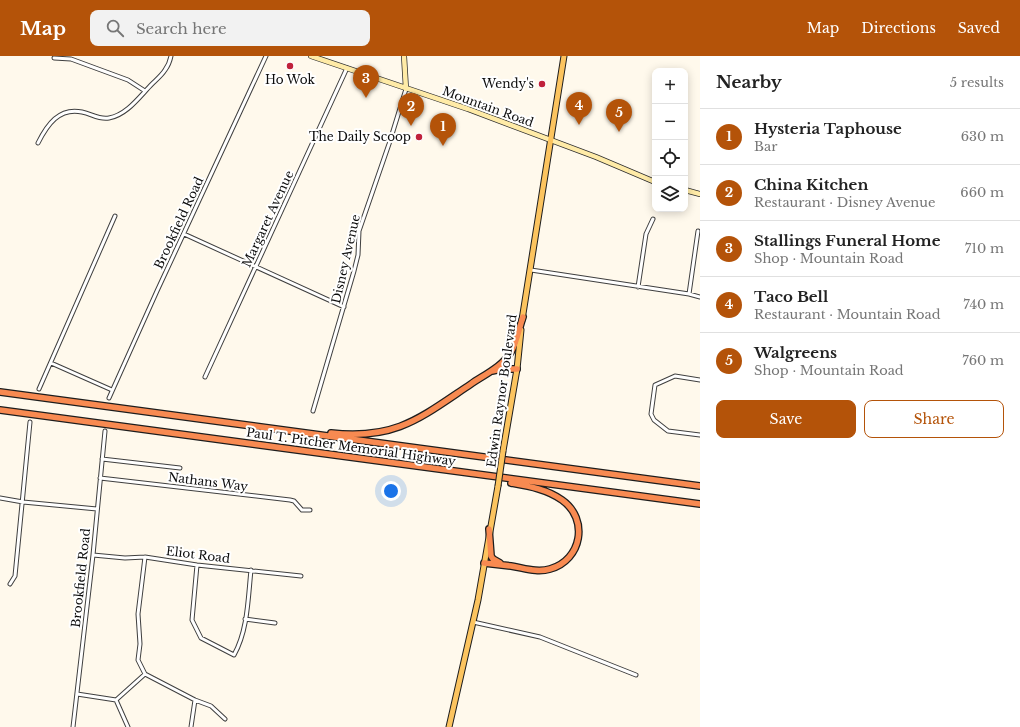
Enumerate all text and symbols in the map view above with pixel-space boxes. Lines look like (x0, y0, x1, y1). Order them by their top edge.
search box (90, 10, 370, 46)
text: Map (20, 17, 66, 40)
icon: search (104, 17, 126, 39)
text: Search here (136, 19, 227, 38)
text: Map (807, 19, 839, 37)
text: Directions (861, 19, 936, 37)
text: Saved (958, 19, 1000, 37)
marker: Ho Wok (285, 61, 295, 71)
pin: 3 (353, 65, 379, 98)
map controls (652, 68, 688, 212)
button: + (652, 68, 688, 104)
place label: Ho Wok (265, 72, 316, 87)
text: Nearby (716, 72, 782, 93)
text: 5 results (950, 74, 1004, 91)
place label: Wendy's (481, 76, 534, 91)
marker: Wendy's (537, 79, 547, 89)
street label: Mountain Road (441, 83, 536, 130)
pin: 4 (566, 92, 592, 125)
pin: 2 (398, 93, 424, 126)
pin: 5 (606, 99, 632, 132)
button: − (652, 104, 688, 140)
pin: 1 (430, 113, 456, 146)
text: Hysteria Taphouse (754, 119, 902, 138)
text: 1 (726, 128, 732, 145)
text: 630 m (961, 128, 1004, 145)
place label: The Daily Scoop (309, 129, 411, 144)
marker: The Daily Scoop (414, 132, 424, 142)
text: Bar (754, 138, 777, 155)
button: locate (652, 140, 688, 176)
street label: Margaret Avenue (239, 168, 297, 270)
street label: Brookfield Road (151, 174, 206, 271)
text: China Kitchen (754, 175, 868, 194)
button: layers (652, 176, 688, 212)
text: 2 (725, 184, 733, 201)
text: 660 m (960, 184, 1004, 201)
text: Restaurant · Disney Avenue (754, 194, 935, 211)
street label: Disney Avenue (328, 213, 363, 305)
text: Stallings Funeral Home (754, 231, 940, 250)
text: 3 (725, 240, 733, 257)
text: 710 m (965, 240, 1004, 257)
text: Shop · Mountain Road (754, 250, 904, 267)
text: Taco Bell (754, 287, 828, 306)
text: 4 (725, 296, 733, 313)
text: 740 m (963, 296, 1004, 313)
text: Restaurant · Mountain Road (754, 306, 941, 323)
street label: Edwin Raynor Boulevard (483, 313, 520, 468)
text: Walgreens (754, 343, 837, 362)
text: 5 (725, 352, 733, 369)
text: 760 m (962, 352, 1004, 369)
text: Shop · Mountain Road (754, 362, 904, 379)
button: Save (716, 400, 856, 438)
button: Share (864, 400, 1004, 438)
street label: Paul T. Pitcher Memorial Highway (245, 424, 457, 469)
street label: Nathans Way (167, 469, 249, 494)
your location (381, 481, 401, 501)
street label: Brookfield Road (68, 527, 93, 628)
street label: Eliot Road (165, 543, 231, 566)

